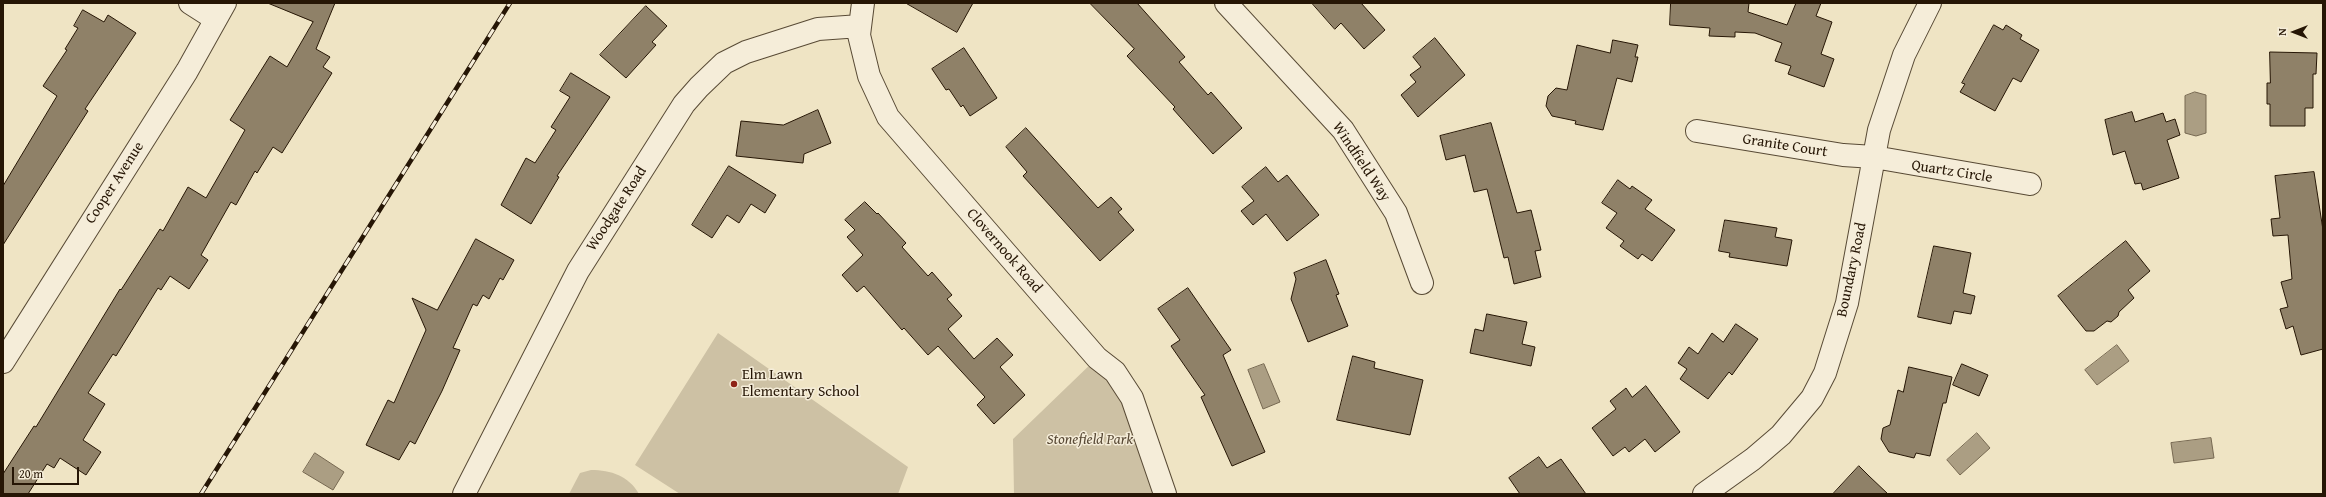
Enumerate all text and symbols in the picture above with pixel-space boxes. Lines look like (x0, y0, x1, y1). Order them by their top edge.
north arrow (2274, 12, 2314, 52)
text: N (2274, 28, 2290, 36)
street label: Windfield Way (1328, 119, 1394, 205)
street label: Granite Court (1741, 130, 1829, 162)
street label: Cooper Avenue (82, 139, 148, 227)
street label: Quartz Circle (1910, 157, 1994, 187)
street label: Woodgate Road (583, 163, 651, 255)
street label: Clovernook Road (962, 205, 1046, 297)
street label: Boundary Road (1833, 221, 1871, 319)
place label: Elm Lawn Elementary School (742, 366, 860, 401)
marker: Elm Lawn Elementary School (729, 379, 739, 389)
park label: Stonefield Park (1047, 431, 1133, 449)
scale bar (14, 459, 81, 485)
text: 20 m (19, 465, 43, 482)

